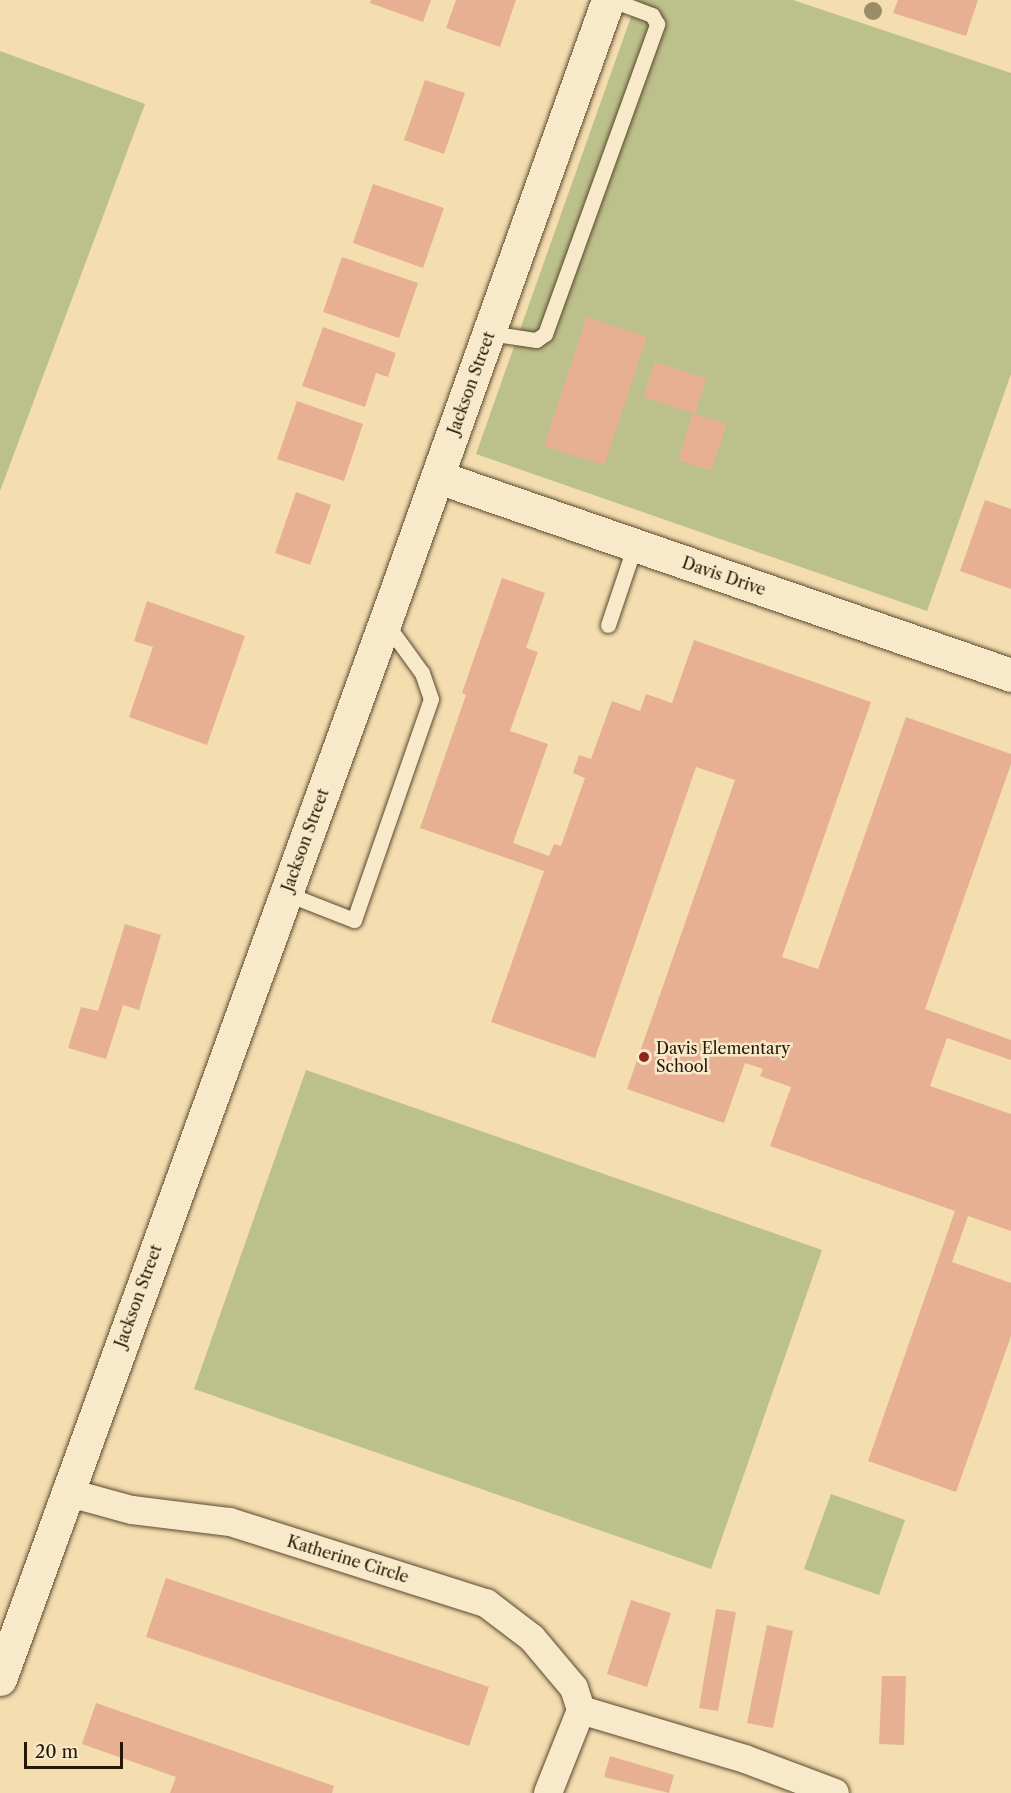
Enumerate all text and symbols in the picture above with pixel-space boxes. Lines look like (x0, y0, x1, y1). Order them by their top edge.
street label: Jackson Street (444, 329, 498, 437)
street label: Davis Drive (680, 553, 768, 599)
street label: Jackson Street (278, 786, 332, 894)
place label: Davis Elementary School (656, 1038, 790, 1076)
marker: Davis Elementary School (637, 1050, 651, 1064)
street label: Jackson Street (111, 1242, 165, 1350)
street label: Katherine Circle (285, 1531, 411, 1587)
scale bar (27, 1730, 126, 1768)
text: 20 m (35, 1741, 78, 1763)

